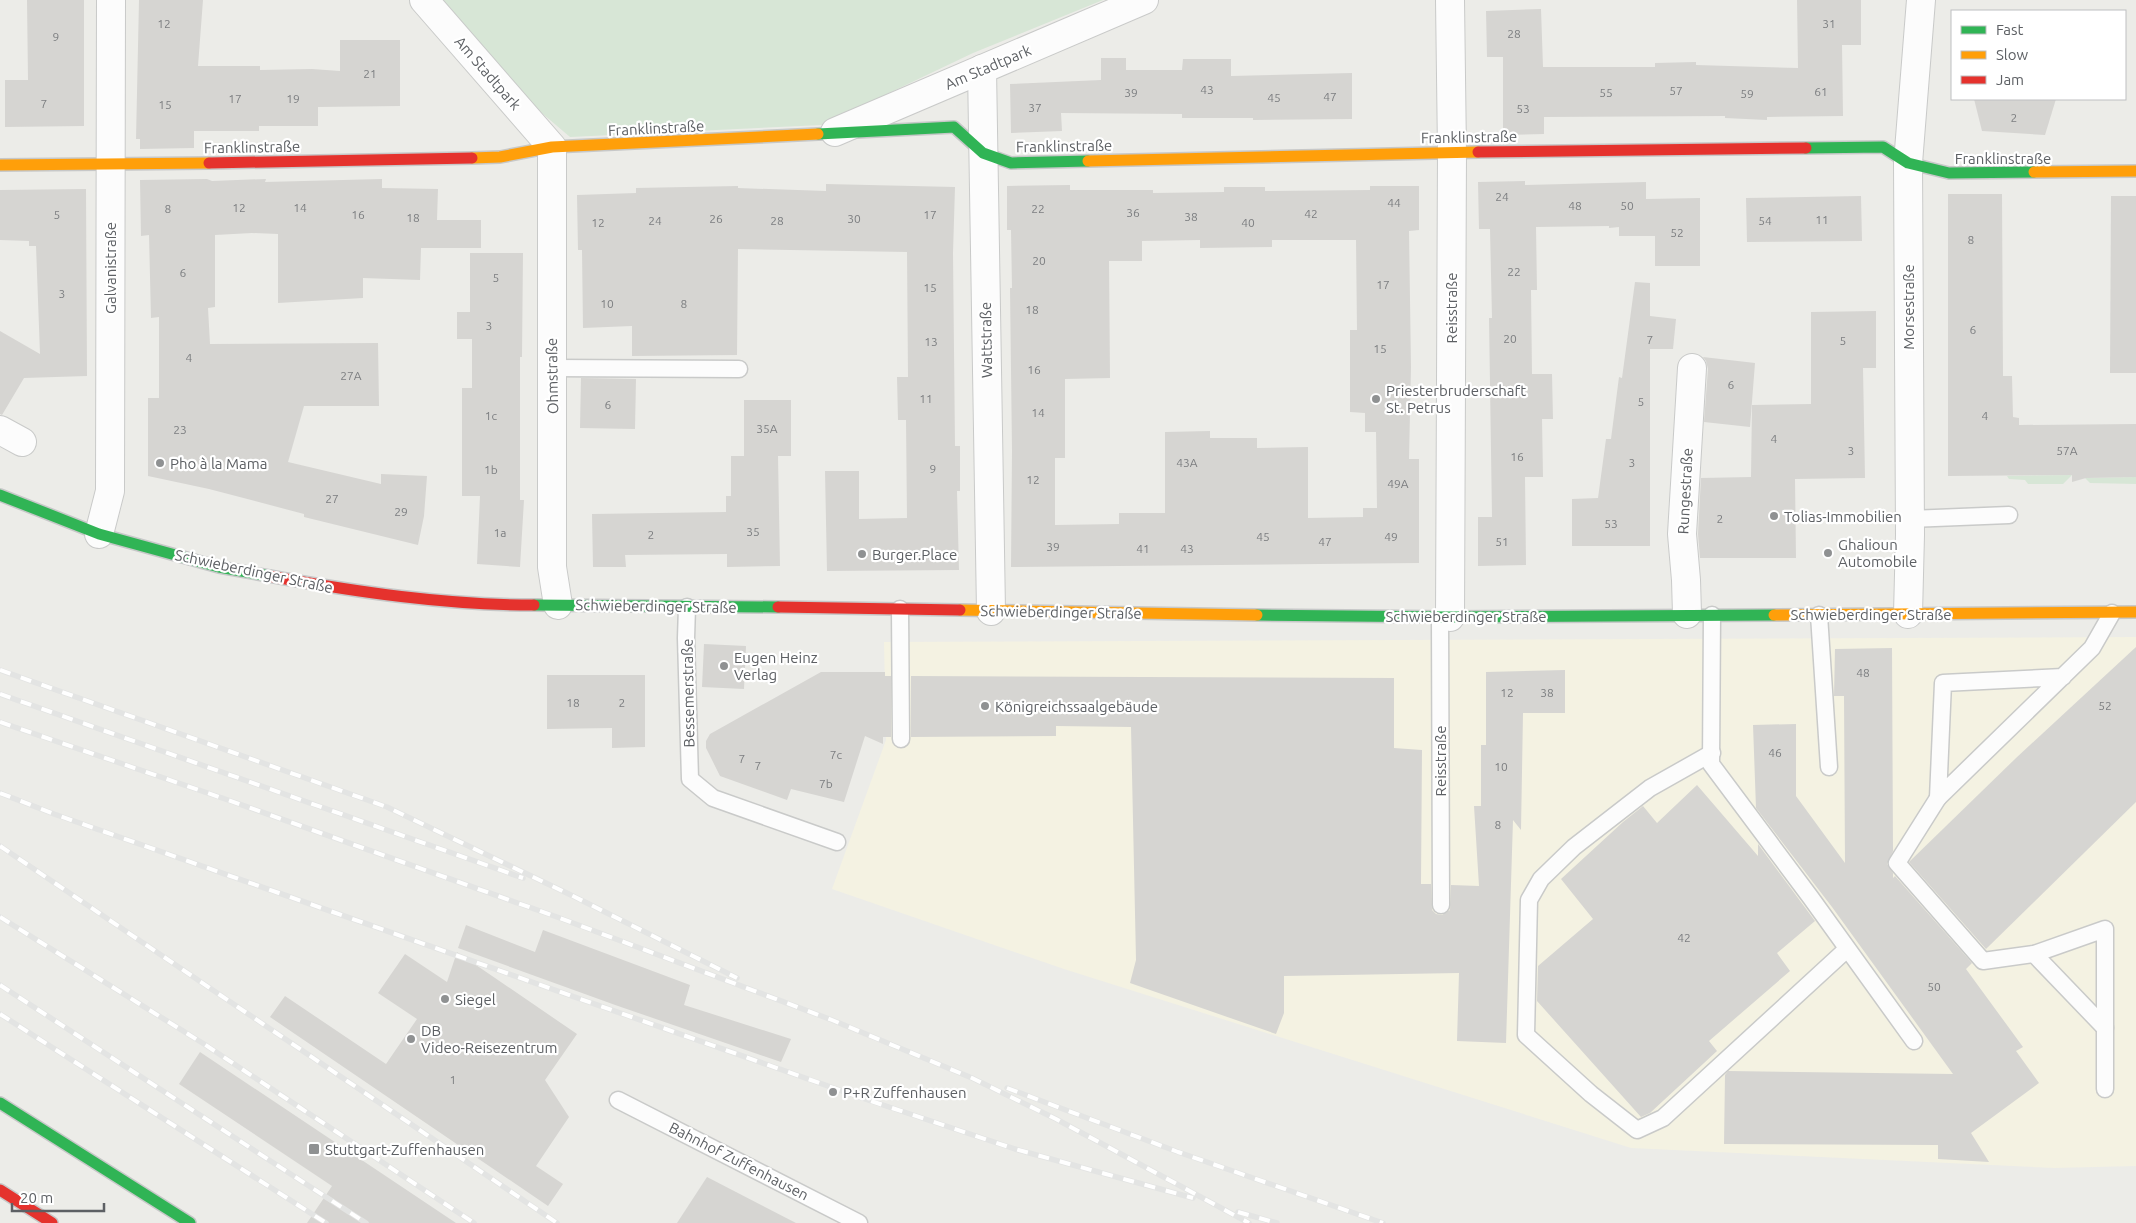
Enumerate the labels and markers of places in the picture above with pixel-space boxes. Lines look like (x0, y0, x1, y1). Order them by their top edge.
place label: Priesterbruderschaft St. Petrus (1386, 382, 1526, 416)
marker: Priesterbruderschaft St. Petrus (1370, 393, 1382, 405)
place label: Pho à la Mama (170, 455, 267, 472)
marker: Pho à la Mama (154, 457, 166, 469)
place label: Tolias-Immobilien (1784, 508, 1902, 525)
marker: Tolias-Immobilien (1768, 510, 1780, 522)
place label: Ghalioun Automobile (1838, 536, 1917, 570)
place label: Burger.Place (872, 546, 957, 563)
marker: Ghalioun Automobile (1822, 547, 1834, 559)
marker: Burger.Place (856, 548, 868, 560)
place label: Eugen Heinz Verlag (734, 649, 818, 683)
marker: Eugen Heinz Verlag (718, 660, 730, 672)
place label: Königreichssaalgebäude (995, 698, 1158, 715)
marker: Königreichssaalgebäude (979, 700, 991, 712)
place label: Siegel (455, 991, 496, 1008)
marker: Siegel (439, 993, 451, 1005)
place label: DB Video-Reisezentrum (421, 1022, 558, 1056)
marker: DB Video-Reisezentrum (405, 1033, 417, 1045)
place label: P+R Zuffenhausen (843, 1084, 967, 1101)
marker: P+R Zuffenhausen (827, 1086, 839, 1098)
place label: Stuttgart-Zuffenhausen (325, 1141, 484, 1158)
marker: Stuttgart-Zuffenhausen (307, 1142, 321, 1156)

